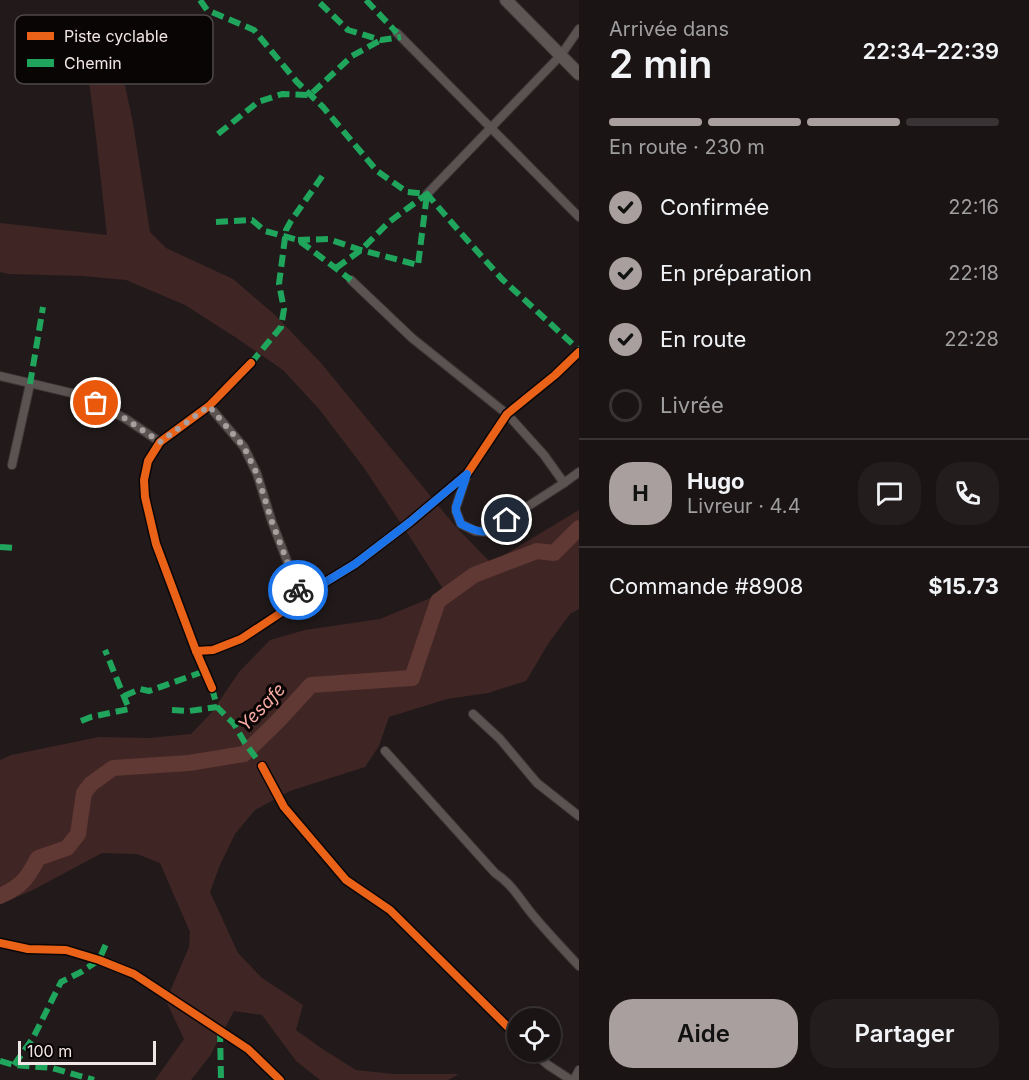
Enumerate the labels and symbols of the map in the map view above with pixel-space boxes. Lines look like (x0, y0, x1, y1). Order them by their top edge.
legend (15, 15, 213, 84)
text: Piste cyclable (64, 26, 168, 46)
text: Chemin (64, 53, 122, 73)
pin (70, 377, 121, 428)
pin (481, 494, 532, 545)
courier (268, 560, 328, 620)
water label: Yesafe (234, 678, 289, 735)
scale bar (18, 1038, 156, 1066)

